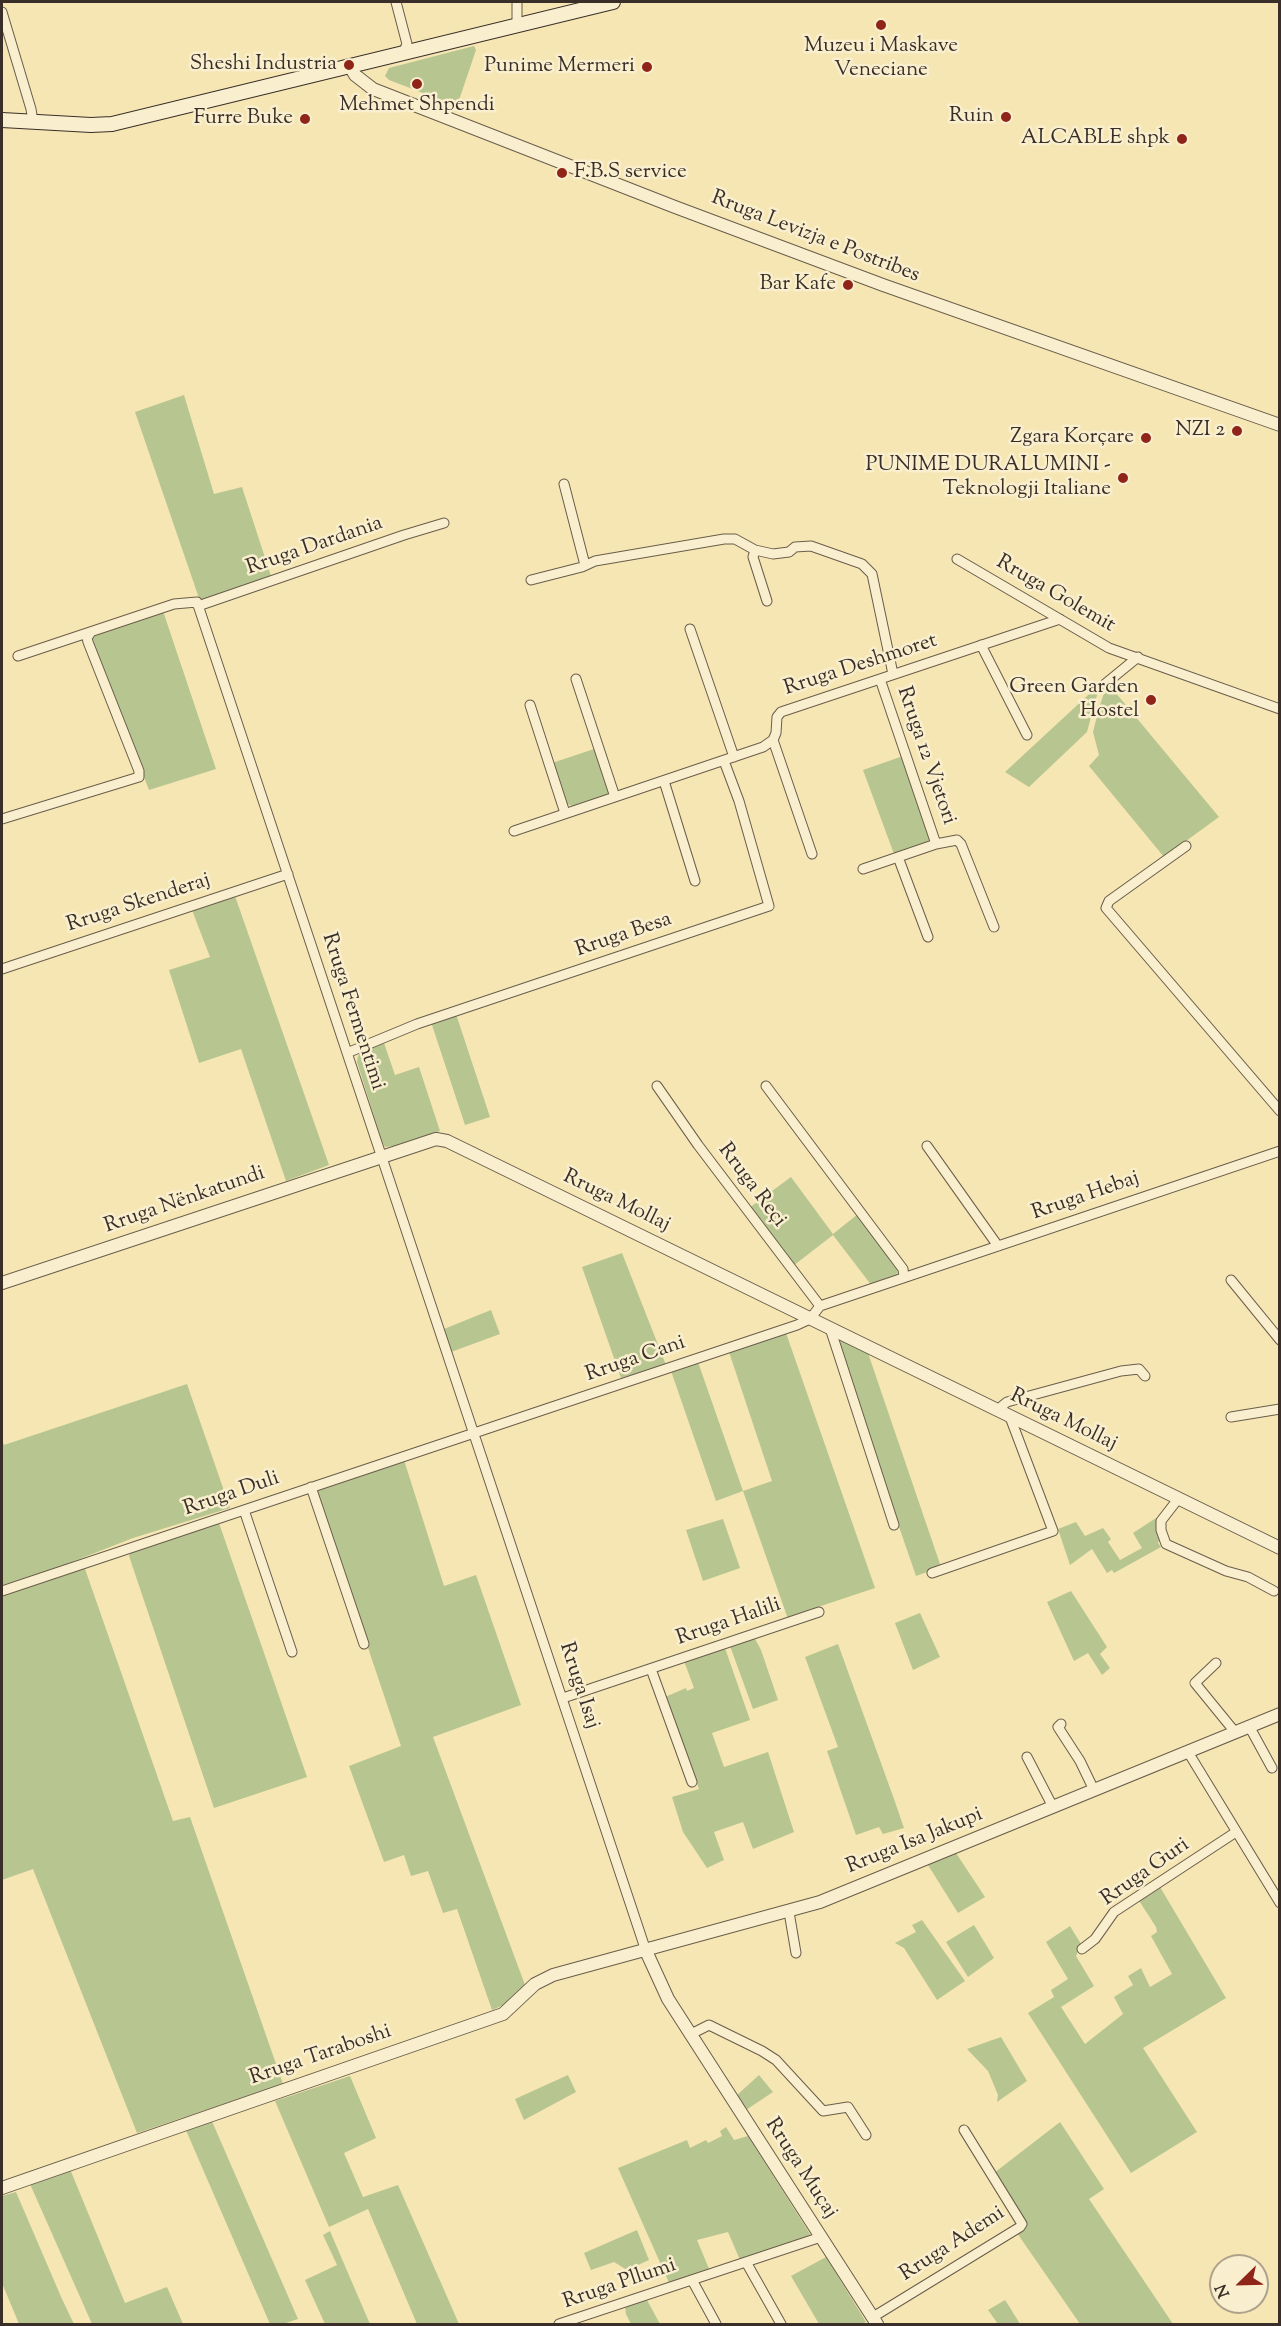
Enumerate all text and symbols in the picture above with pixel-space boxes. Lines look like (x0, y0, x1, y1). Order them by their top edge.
marker: Muzeu i Maskave Veneciane (874, 18, 888, 32)
place label: Muzeu i Maskave Veneciane (804, 34, 958, 84)
place label: Sheshi Industria (190, 52, 337, 78)
place label: Punime Mermeri (484, 54, 635, 80)
marker: Sheshi Industria (342, 58, 356, 72)
marker: Punime Mermeri (640, 60, 654, 74)
marker: Mehmet Shpendi (410, 77, 424, 91)
place label: Mehmet Shpendi (339, 93, 495, 119)
place label: Ruin (949, 104, 994, 130)
place label: Furre Buke (193, 106, 293, 132)
marker: Ruin (999, 110, 1013, 124)
marker: Furre Buke (298, 112, 312, 126)
place label: ALCABLE shpk (1021, 126, 1170, 152)
marker: ALCABLE shpk (1175, 132, 1189, 146)
place label: F.B.S service (574, 160, 687, 186)
marker: F.B.S service (555, 166, 569, 180)
street label: Rruga Levizja e Postribes (707, 187, 923, 289)
place label: Bar Kafe (760, 272, 836, 298)
marker: Bar Kafe (841, 278, 855, 292)
place label: NZI 2 (1175, 418, 1225, 444)
marker: NZI 2 (1230, 424, 1244, 438)
place label: Zgara Korçare (1010, 425, 1134, 451)
marker: Zgara Korçare (1139, 431, 1153, 445)
place label: PUNIME DURALUMINI - Teknologji Italiane (865, 453, 1111, 503)
marker: PUNIME DURALUMINI - Teknologji Italiane (1116, 471, 1130, 485)
street label: Rruga Dardania (244, 512, 386, 582)
street label: Rruga Golemit (991, 551, 1119, 639)
street label: Rruga Deshmoret (781, 629, 941, 703)
place label: Green Garden Hostel (1009, 675, 1139, 725)
street label: Rruga 12 Vjetori (890, 684, 960, 828)
marker: Green Garden Hostel (1144, 693, 1158, 707)
street label: Rruga Skenderaj (64, 869, 214, 939)
street label: Rruga Besa (573, 908, 675, 964)
street label: Rruga Fermentimi (315, 930, 389, 1094)
street label: Rruga Reçi (711, 1139, 791, 1233)
street label: Rruga Nënkatundi (102, 1162, 268, 1240)
street label: Rruga Mollaj (558, 1165, 674, 1239)
street label: Rruga Hebaj (1029, 1167, 1143, 1227)
street label: Rruga Cani (583, 1331, 689, 1389)
street label: Rruga Mollaj (1005, 1384, 1121, 1458)
street label: Rruga Duli (181, 1467, 283, 1523)
street label: Rruga Halili (673, 1593, 785, 1653)
street label: Rruga Isaj (552, 1640, 604, 1732)
street label: Rruga Isa Jakupi (843, 1803, 987, 1881)
street label: Rruga Guri (1097, 1833, 1195, 1913)
street label: Rruga Taraboshi (247, 2020, 395, 2092)
street label: Rruga Muçaj (758, 2114, 842, 2224)
street label: Rruga Ademi (896, 2202, 1010, 2288)
street label: Rruga Pllumi (560, 2254, 680, 2316)
north arrow (1209, 2254, 1269, 2314)
text: N (1211, 2280, 1237, 2301)

